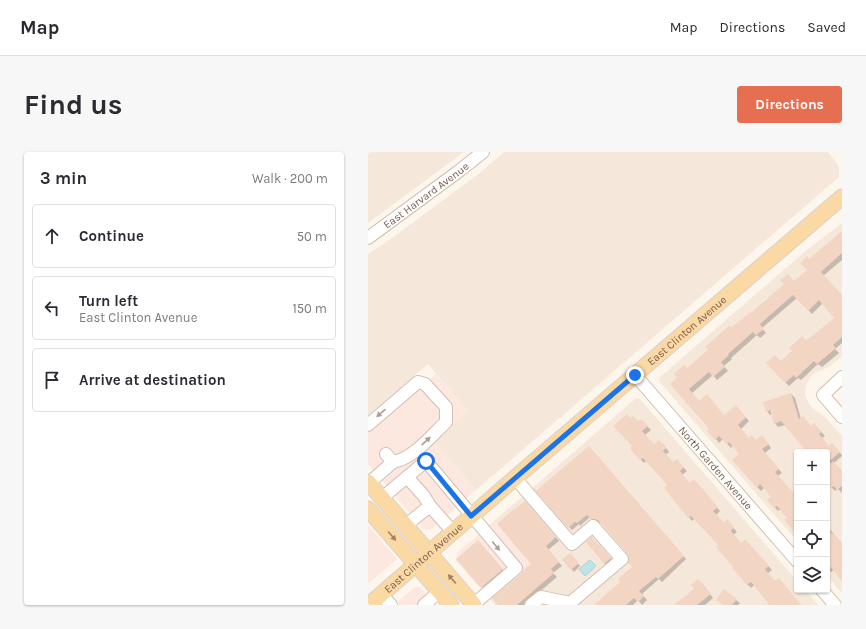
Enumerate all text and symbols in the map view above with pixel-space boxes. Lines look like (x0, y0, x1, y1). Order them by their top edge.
text: Map (20, 17, 59, 39)
text: Map (670, 19, 698, 36)
text: Directions (720, 19, 785, 36)
text: Saved (807, 19, 846, 36)
button: Directions (737, 86, 842, 123)
text: Find us (24, 88, 123, 121)
street label: East Harvard Avenue (381, 160, 472, 232)
text: 3 min (40, 168, 87, 188)
text: Walk · 200 m (252, 171, 328, 186)
icon: ahead (41, 225, 63, 247)
text: Continue (79, 227, 144, 245)
text: 50 m (297, 229, 327, 244)
text: Turn left (79, 292, 138, 310)
street label: East Clinton Avenue (645, 293, 730, 368)
icon: left (41, 297, 63, 319)
text: 150 m (292, 301, 327, 316)
text: East Clinton Avenue (79, 310, 197, 325)
route end (626, 366, 644, 384)
icon: arrive (41, 369, 63, 391)
text: Arrive at destination (79, 371, 226, 389)
one-way arrow (376, 409, 387, 418)
street label: North Garden Avenue (676, 424, 755, 512)
one-way arrow (421, 436, 431, 446)
map controls (794, 449, 830, 593)
button: + (794, 449, 830, 485)
route start (417, 452, 435, 470)
button: − (794, 485, 830, 521)
street label: East Clinton Avenue (382, 520, 466, 596)
button: locate (794, 521, 830, 557)
one-way arrow (387, 531, 396, 542)
one-way arrow (492, 540, 501, 551)
button: layers (794, 557, 830, 593)
one-way arrow (447, 573, 456, 584)

